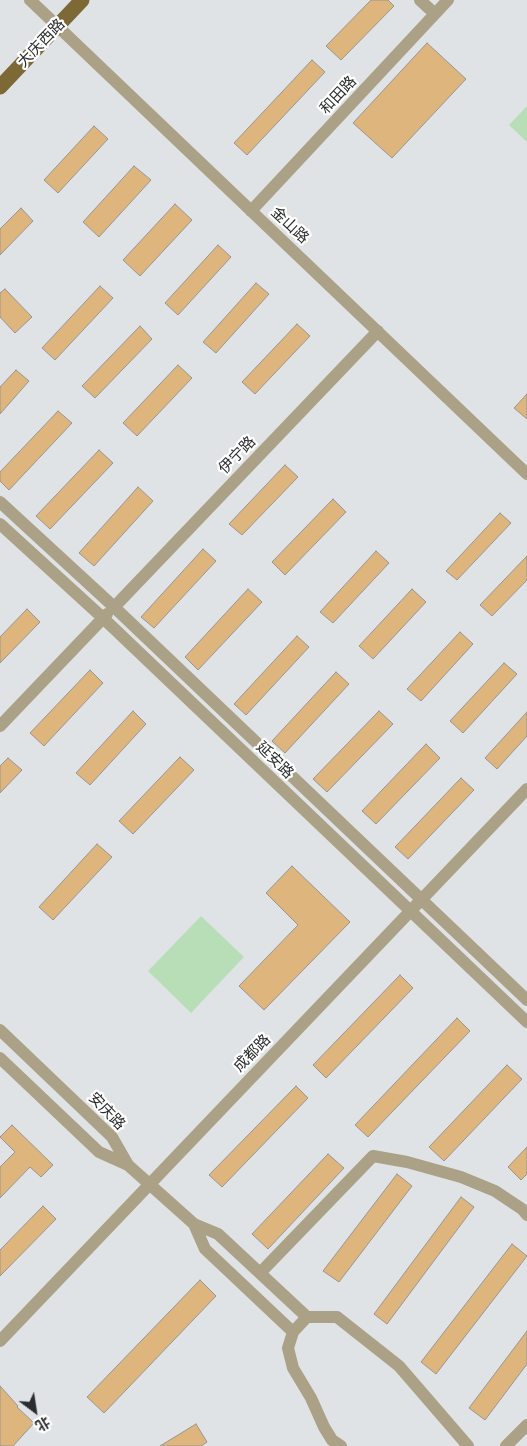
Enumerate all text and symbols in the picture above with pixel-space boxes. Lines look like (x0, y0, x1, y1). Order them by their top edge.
street label: 大庆西路 (14, 15, 68, 71)
street label: 和田路 (316, 72, 360, 118)
street label: 金山路 (267, 203, 313, 247)
street label: 伊宁路 (215, 433, 259, 477)
street label: 延安路 (253, 738, 297, 782)
street label: 成都路 (230, 1031, 274, 1075)
street label: 安庆路 (85, 1089, 129, 1133)
north arrow (10, 1386, 60, 1436)
text: 北 (33, 1413, 53, 1435)

